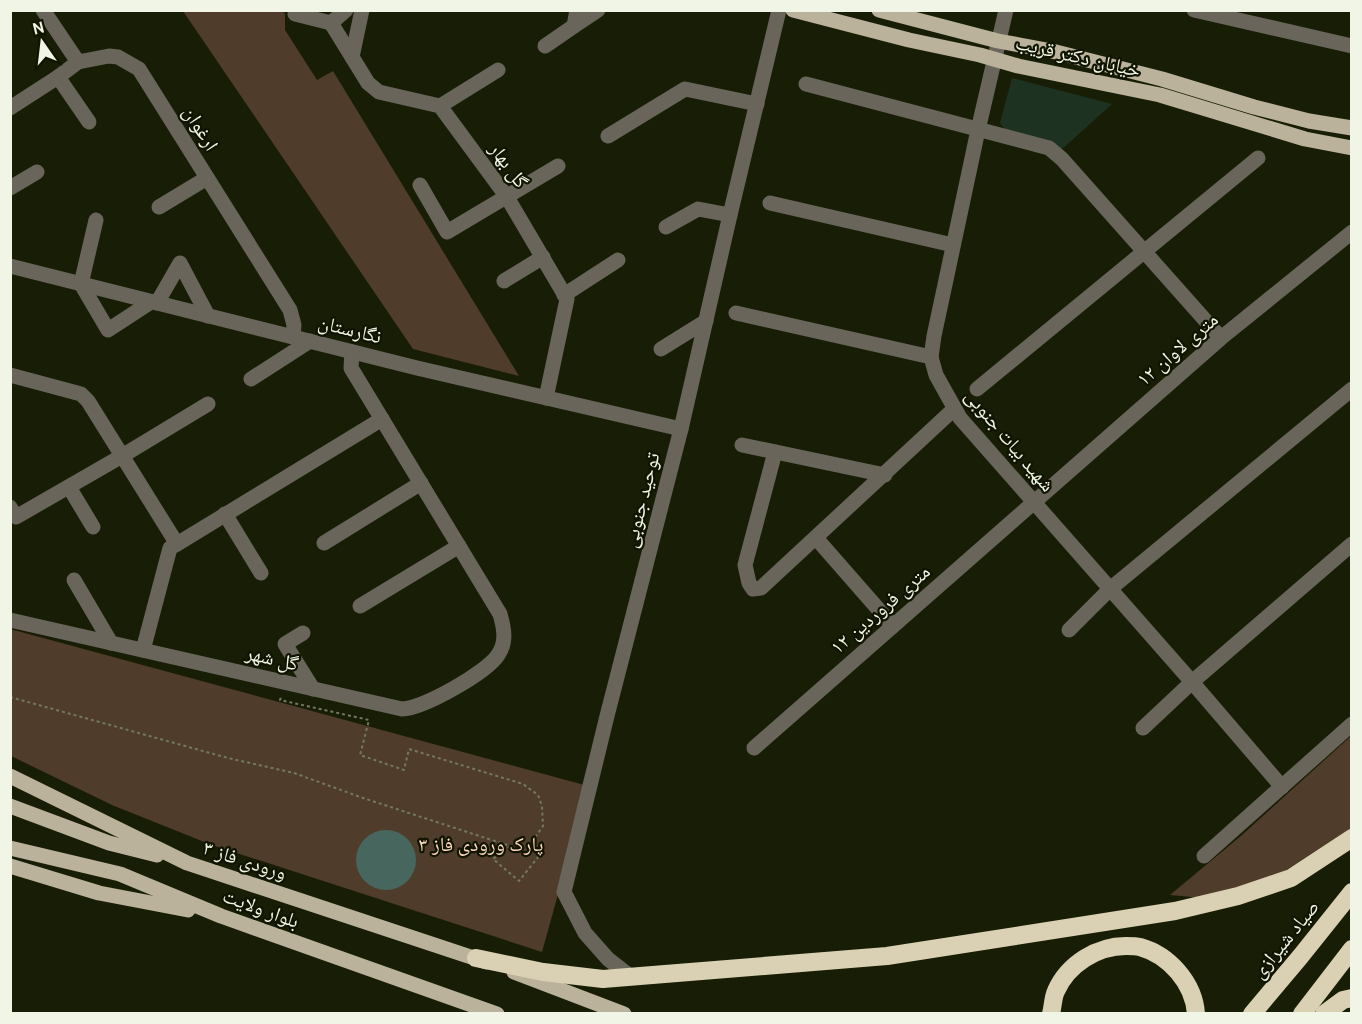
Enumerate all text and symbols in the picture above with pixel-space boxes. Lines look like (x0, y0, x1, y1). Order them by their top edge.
north arrow (12, 12, 72, 72)
text: N (31, 17, 46, 39)
street label: خیابان دکتر قریب (1013, 30, 1143, 82)
street label: ارغوان (178, 101, 224, 155)
street label: گل بهار (484, 137, 534, 193)
street label: ۱۲ متری لاوان (1131, 307, 1223, 391)
street label: نگارستان (316, 310, 384, 348)
street label: شهید بیات جنوبی (960, 384, 1060, 496)
street label: توحید جنوبی (618, 450, 664, 550)
street label: ۱۲ متری فروردین (825, 559, 935, 659)
street label: گل شهر (242, 640, 301, 676)
park label: پارک ورودی فاز ۳ (419, 832, 544, 856)
street label: ورودی فاز ۳ (200, 835, 290, 885)
street label: بلوار ولایت (219, 883, 303, 933)
street label: صیاد شیرازی (1246, 895, 1324, 983)

